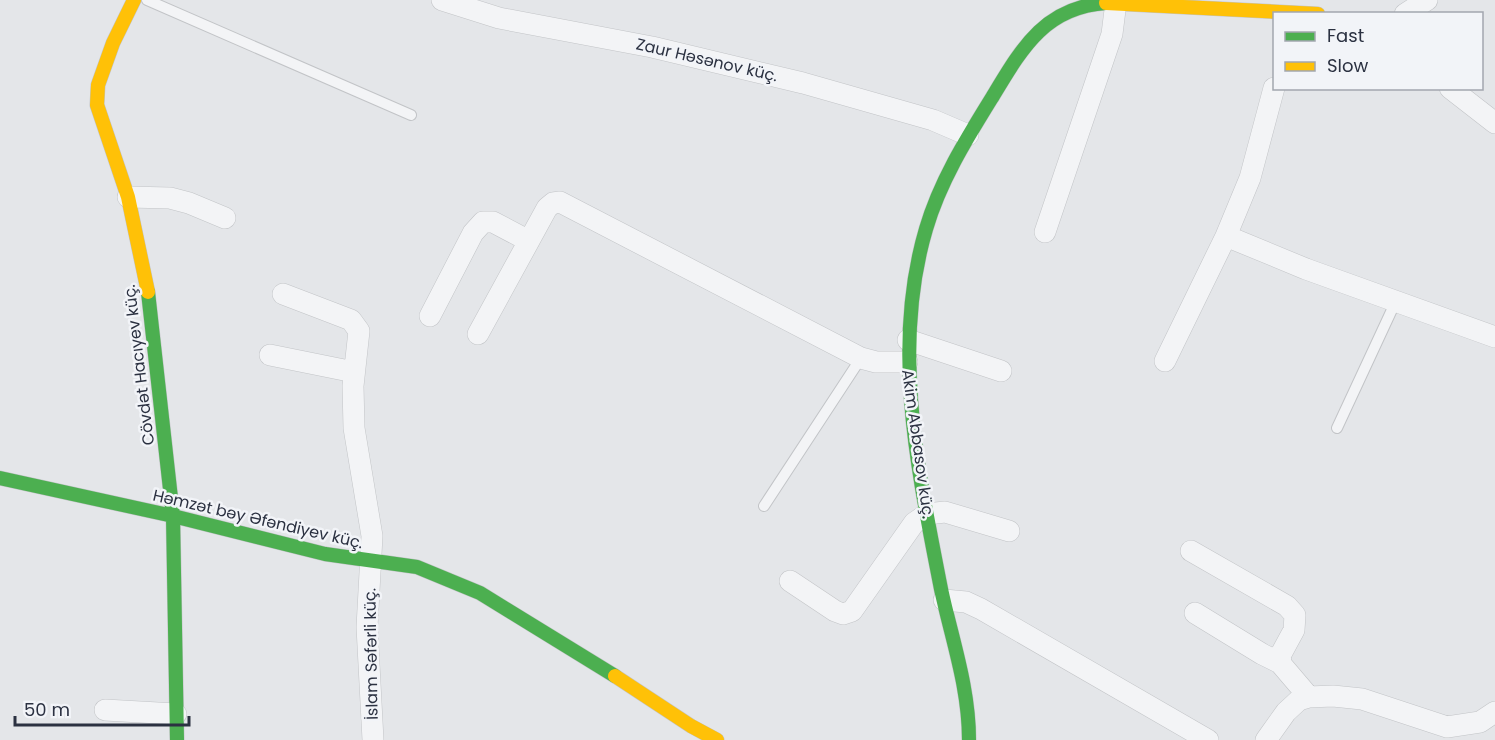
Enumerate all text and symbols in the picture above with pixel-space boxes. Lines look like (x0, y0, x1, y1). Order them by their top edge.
legend (1273, 12, 1483, 90)
text: Fast (1327, 23, 1364, 48)
street label: Zaur Həsənov küç. (634, 33, 780, 87)
text: Slow (1327, 53, 1369, 78)
street label: Cövdət Hacıyev küç. (118, 283, 160, 447)
street label: Akim Abbasov küç. (896, 368, 940, 520)
street label: Həmzət bəy Əfəndiyev küç. (151, 484, 365, 554)
street label: İslam Səfərli küç. (358, 588, 384, 720)
scale bar (15, 689, 189, 727)
text: 50 m (24, 697, 70, 722)

